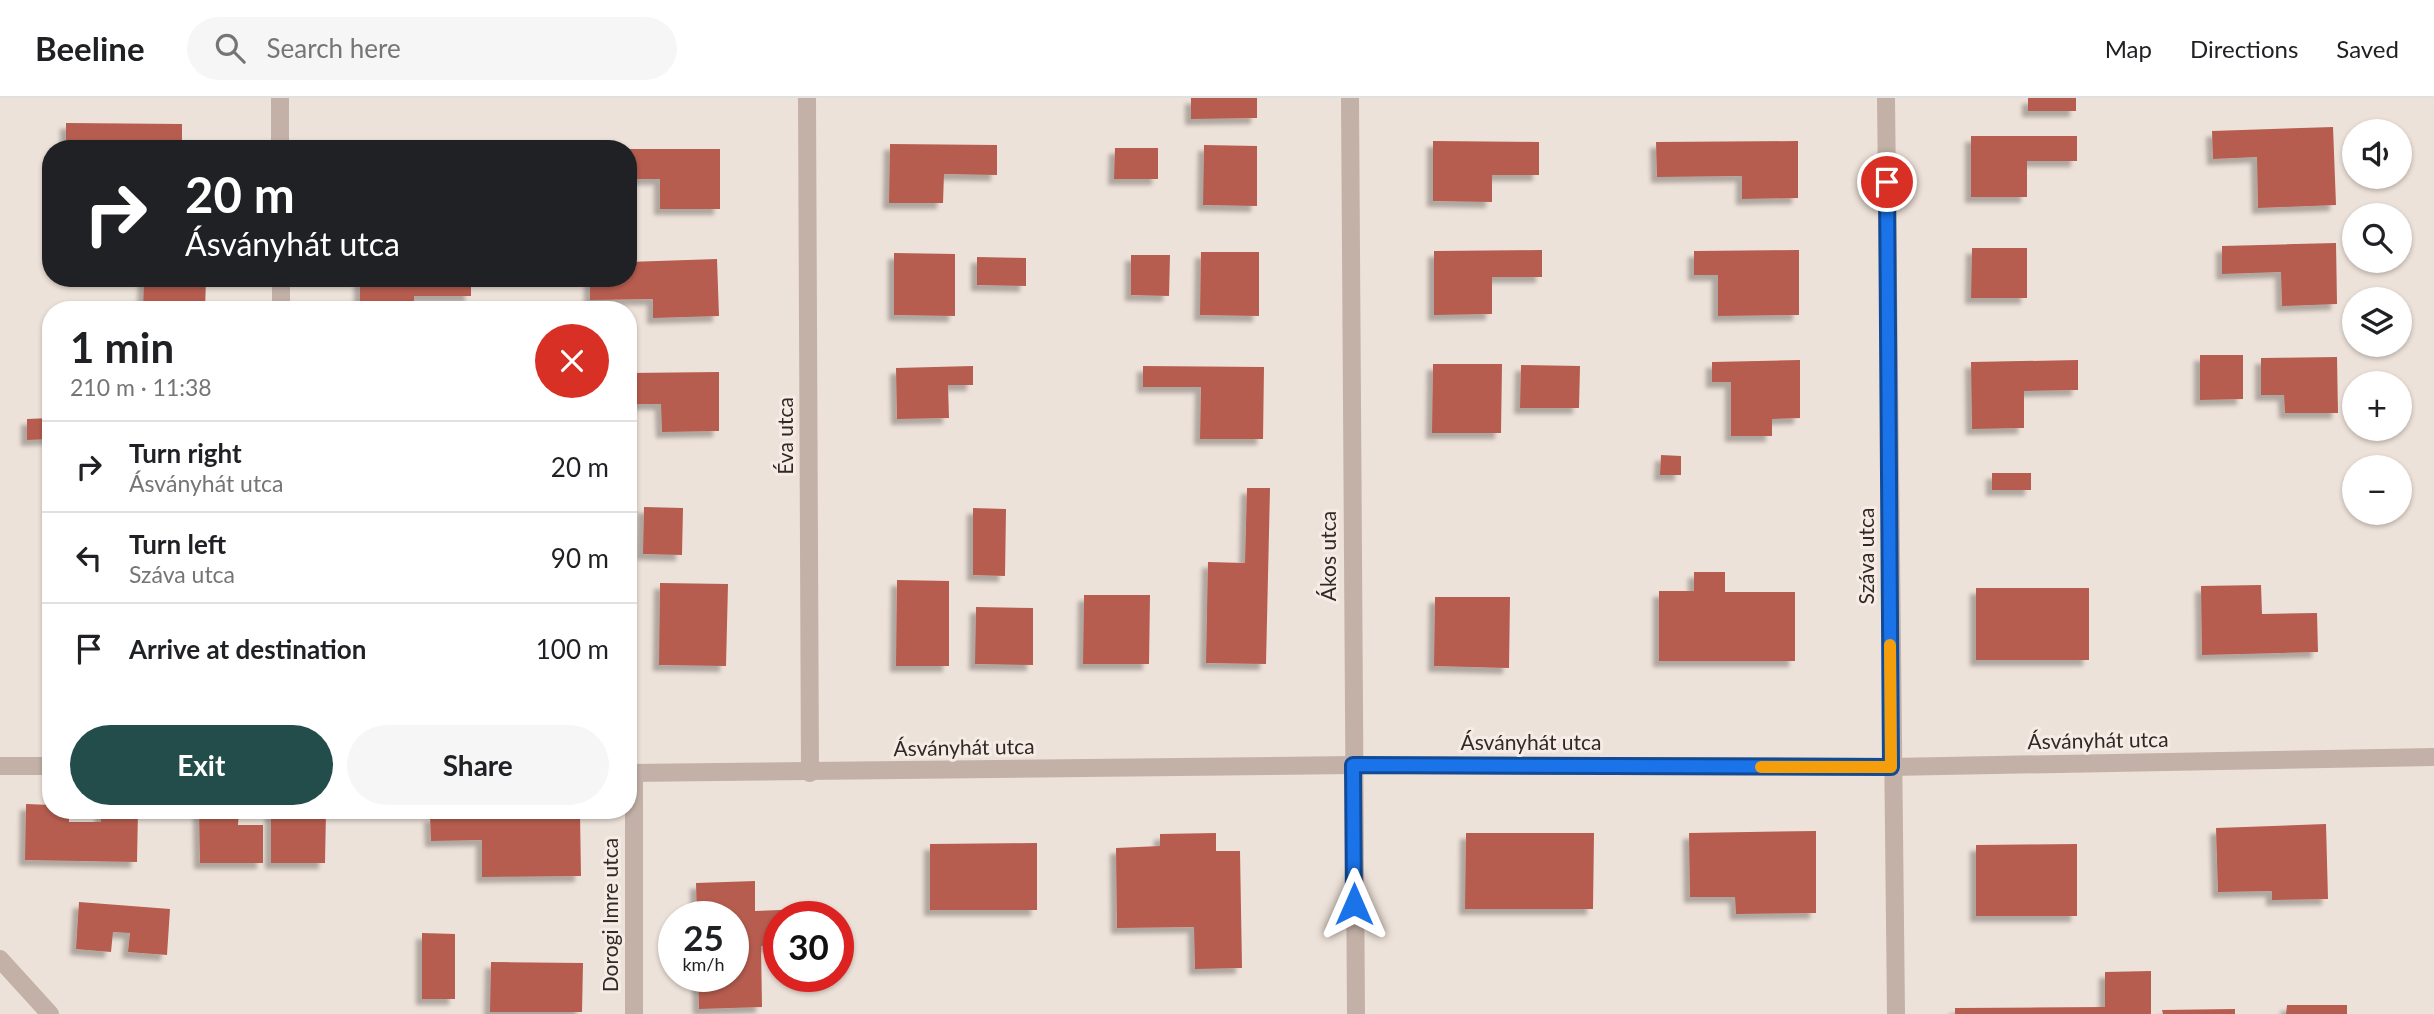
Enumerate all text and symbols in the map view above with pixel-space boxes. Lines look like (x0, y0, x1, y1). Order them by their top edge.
search box (187, 17, 677, 80)
text: Beeline (35, 28, 145, 68)
icon: search (211, 29, 249, 67)
text: Search here (267, 32, 401, 64)
text: Map (2105, 34, 2152, 63)
text: Directions (2190, 34, 2298, 63)
text: Saved (2336, 34, 2399, 63)
map controls (2342, 119, 2412, 525)
button: sound (2342, 119, 2412, 189)
pin (1857, 152, 1917, 212)
icon: arrive (1868, 163, 1906, 201)
text: 20 m (185, 165, 295, 223)
icon: right (70, 168, 161, 259)
button: search (2342, 203, 2412, 273)
text: Ásványhát utca (185, 224, 400, 263)
button: layers (2342, 287, 2412, 357)
text: 1 min (70, 322, 174, 372)
button: close (535, 324, 609, 398)
button: + (2342, 371, 2412, 441)
text: 210 m · 11:38 (70, 373, 212, 401)
street label: Éva utca (772, 397, 797, 475)
text: Turn right (129, 437, 242, 469)
icon: right (70, 448, 108, 486)
text: 20 m (551, 451, 609, 483)
button: − (2342, 455, 2412, 525)
text: Ásványhát utca (129, 469, 283, 497)
street label: Száva utca (1853, 508, 1878, 604)
street label: Ákos utca (1315, 511, 1340, 601)
text: Turn left (129, 528, 226, 560)
icon: left (70, 539, 108, 577)
text: 90 m (551, 542, 609, 574)
text: Száva utca (129, 560, 235, 588)
icon: arrive (70, 630, 108, 668)
text: Arrive at destination (129, 633, 366, 665)
text: 100 m (536, 633, 609, 665)
button: Exit (70, 725, 333, 805)
button: Share (347, 725, 609, 805)
street label: Ásványhát utca (2027, 726, 2169, 753)
street label: Ásványhát utca (1460, 729, 1602, 754)
street label: Ásványhát utca (893, 733, 1035, 760)
street label: Dorogi Imre utca (597, 838, 622, 992)
position arrow (1317, 867, 1391, 941)
speed limit sign: 30 (763, 901, 854, 992)
text: 25 (683, 916, 724, 958)
text: km/h (682, 953, 725, 975)

